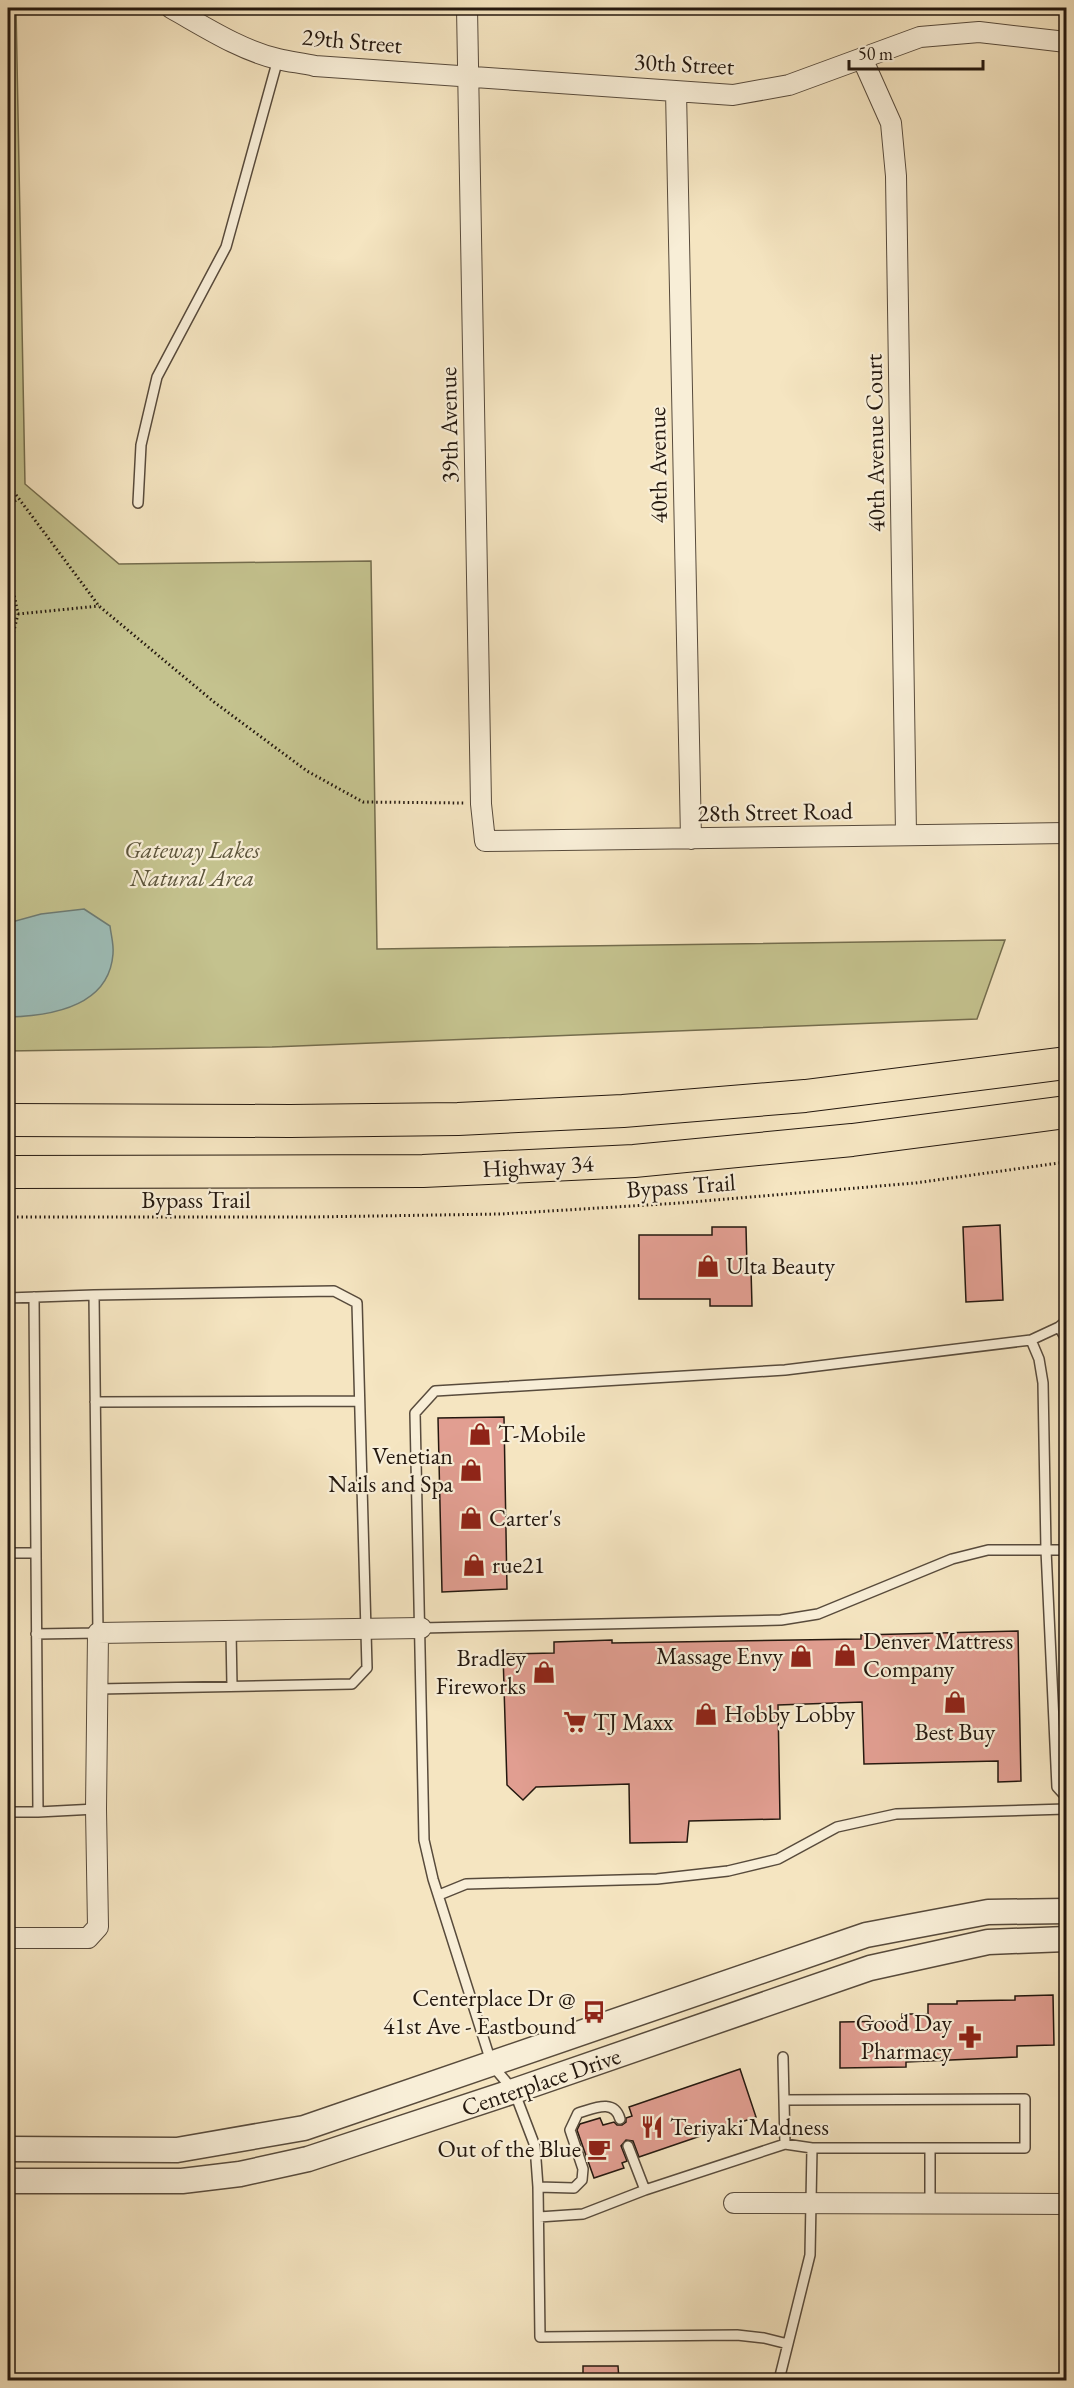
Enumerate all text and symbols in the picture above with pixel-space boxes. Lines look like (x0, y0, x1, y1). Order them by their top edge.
street label: 29th Street (301, 21, 404, 60)
scale bar (849, 33, 982, 71)
text: 50 m (858, 42, 893, 65)
street label: 30th Street (633, 45, 735, 82)
street label: 40th Avenue Court (857, 353, 892, 533)
street label: 39th Avenue (432, 366, 465, 484)
street label: 40th Avenue (641, 406, 674, 524)
street label: 28th Street Road (697, 795, 854, 828)
park label: Gateway Lakes Natural Area (124, 834, 260, 893)
street label: Highway 34 (482, 1147, 595, 1184)
street label: Bypass Trail (625, 1166, 737, 1205)
street label: Bypass Trail (141, 1184, 251, 1215)
place label: Ulta Beauty (726, 1250, 836, 1281)
shop icon: Ulta Beauty (695, 1253, 721, 1279)
place label: T-Mobile (498, 1418, 586, 1449)
shop icon: T-Mobile (467, 1421, 493, 1447)
place label: Venetian Nails and Spa (328, 1440, 453, 1499)
shop icon: Venetian Nails and Spa (458, 1457, 484, 1483)
place label: Carter's (489, 1502, 561, 1533)
shop icon: Carter's (458, 1505, 484, 1531)
place label: rue21 (492, 1549, 545, 1580)
shop icon: rue21 (461, 1552, 487, 1578)
place label: Denver Mattress Company (863, 1625, 1013, 1684)
place label: Massage Envy (656, 1640, 783, 1671)
place label: Bradley Fireworks (436, 1642, 526, 1701)
shop icon: Denver Mattress Company (832, 1642, 858, 1668)
shop icon: Massage Envy (788, 1643, 814, 1669)
shop icon: Bradley Fireworks (531, 1659, 557, 1685)
shop icon: Best Buy (942, 1689, 968, 1715)
place label: Hobby Lobby (724, 1698, 856, 1729)
shop icon: Hobby Lobby (693, 1701, 719, 1727)
place label: TJ Maxx (593, 1706, 674, 1737)
supermarket icon: TJ Maxx (562, 1709, 588, 1735)
place label: Best Buy (915, 1716, 996, 1747)
place label: Centerplace Dr @ 41st Ave - Eastbound (383, 1982, 577, 2041)
bus stop icon: Centerplace Dr @ 41st Ave - Eastbound (581, 1999, 607, 2025)
place label: Good Day Pharmacy (856, 2007, 952, 2066)
pharmacy icon: Good Day Pharmacy (957, 2024, 983, 2050)
street label: Centerplace Drive (457, 2040, 624, 2123)
place label: Teriyaki Madness (670, 2111, 829, 2142)
restaurant icon: Teriyaki Madness (639, 2114, 665, 2140)
place label: Out of the Blue (437, 2133, 581, 2164)
cafe icon: Out of the Blue (586, 2136, 612, 2162)

